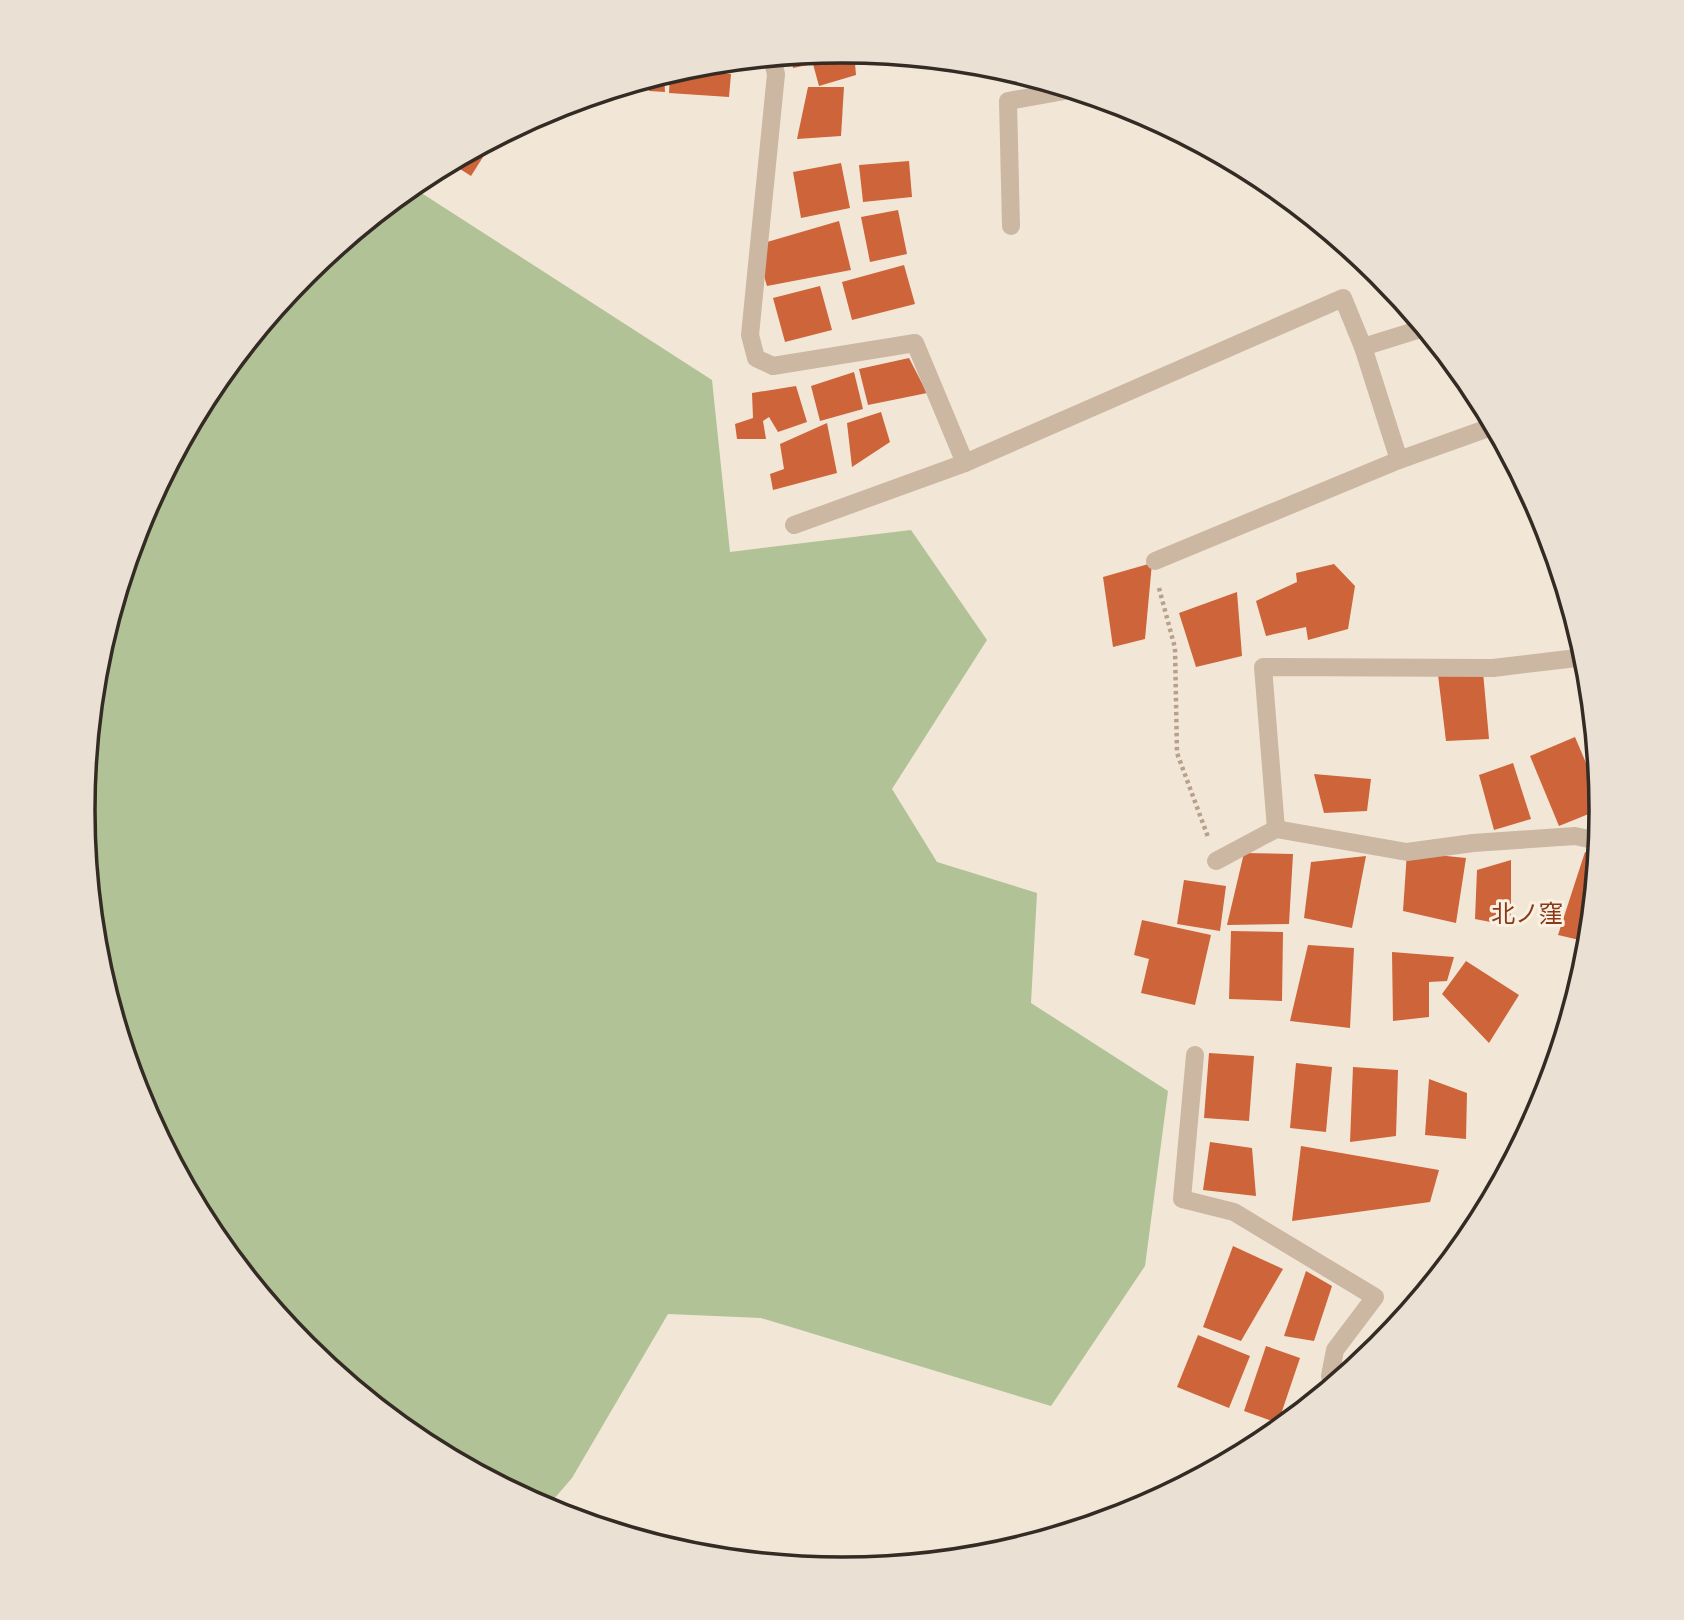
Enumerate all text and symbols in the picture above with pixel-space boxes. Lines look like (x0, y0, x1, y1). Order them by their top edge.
district label: 北ノ窪 (1491, 899, 1563, 928)

